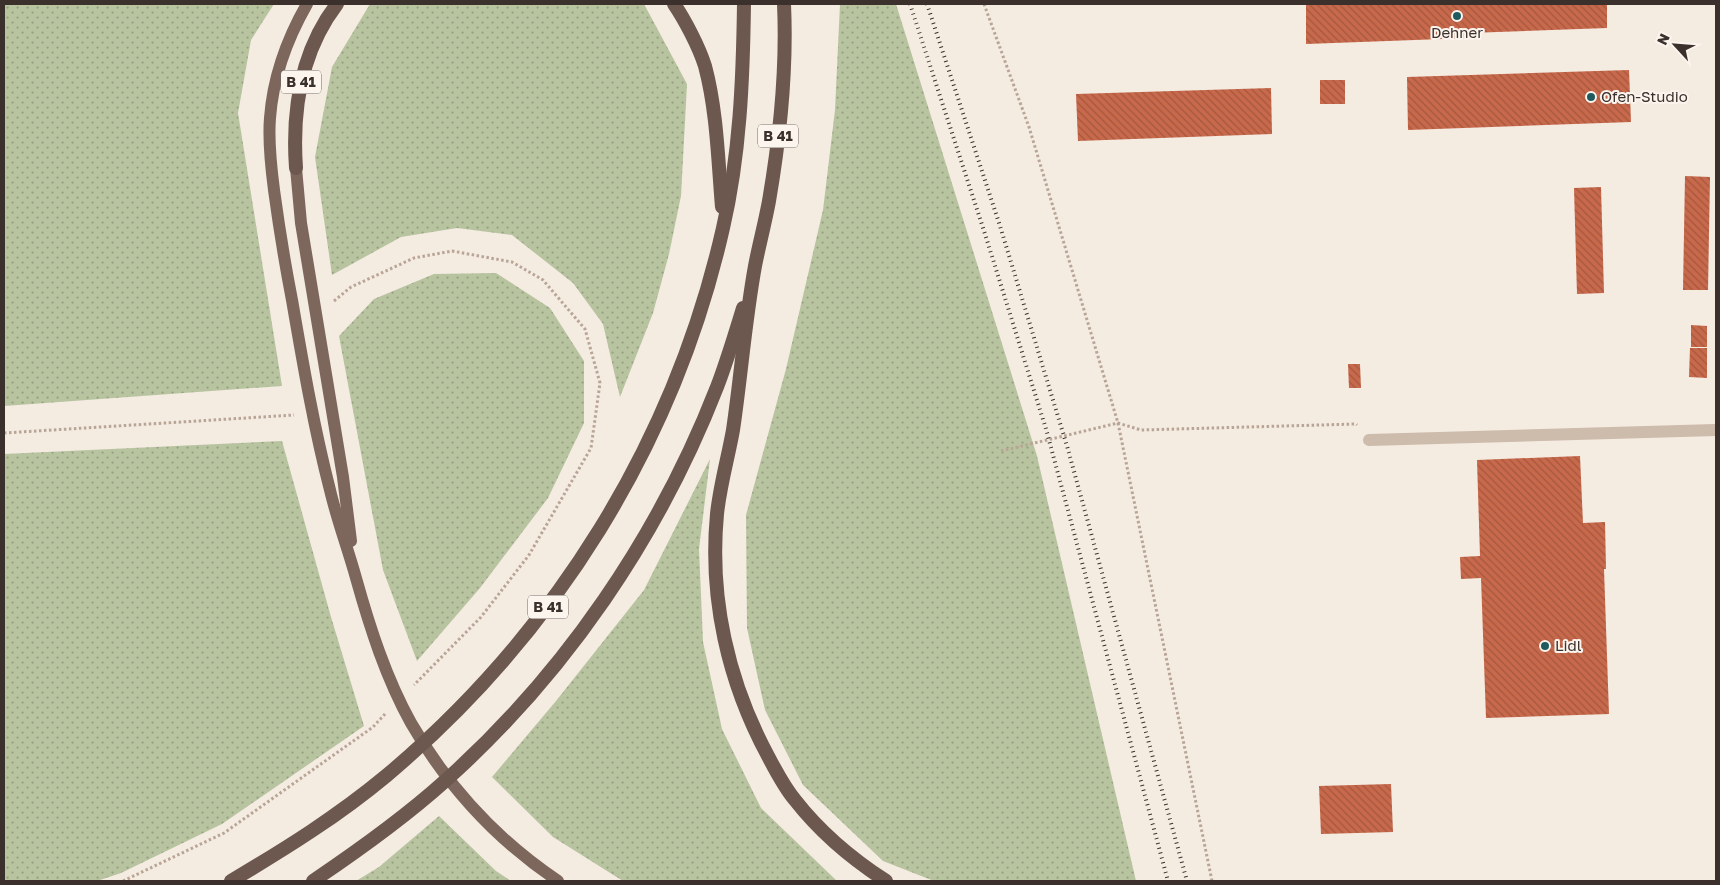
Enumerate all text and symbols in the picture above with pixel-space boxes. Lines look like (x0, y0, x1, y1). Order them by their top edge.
marker: Dehner (1451, 10, 1463, 22)
north arrow (1650, 20, 1700, 70)
place label: Dehner (1431, 23, 1483, 41)
text: N (1653, 31, 1673, 48)
road number: B 41 (281, 70, 321, 94)
place label: Ofen-Studio (1601, 87, 1688, 105)
marker: Ofen-Studio (1585, 91, 1597, 103)
road number: B 41 (758, 124, 798, 148)
road number: B 41 (528, 596, 568, 618)
place label: Lidl (1555, 636, 1582, 654)
marker: Lidl (1539, 640, 1551, 652)

